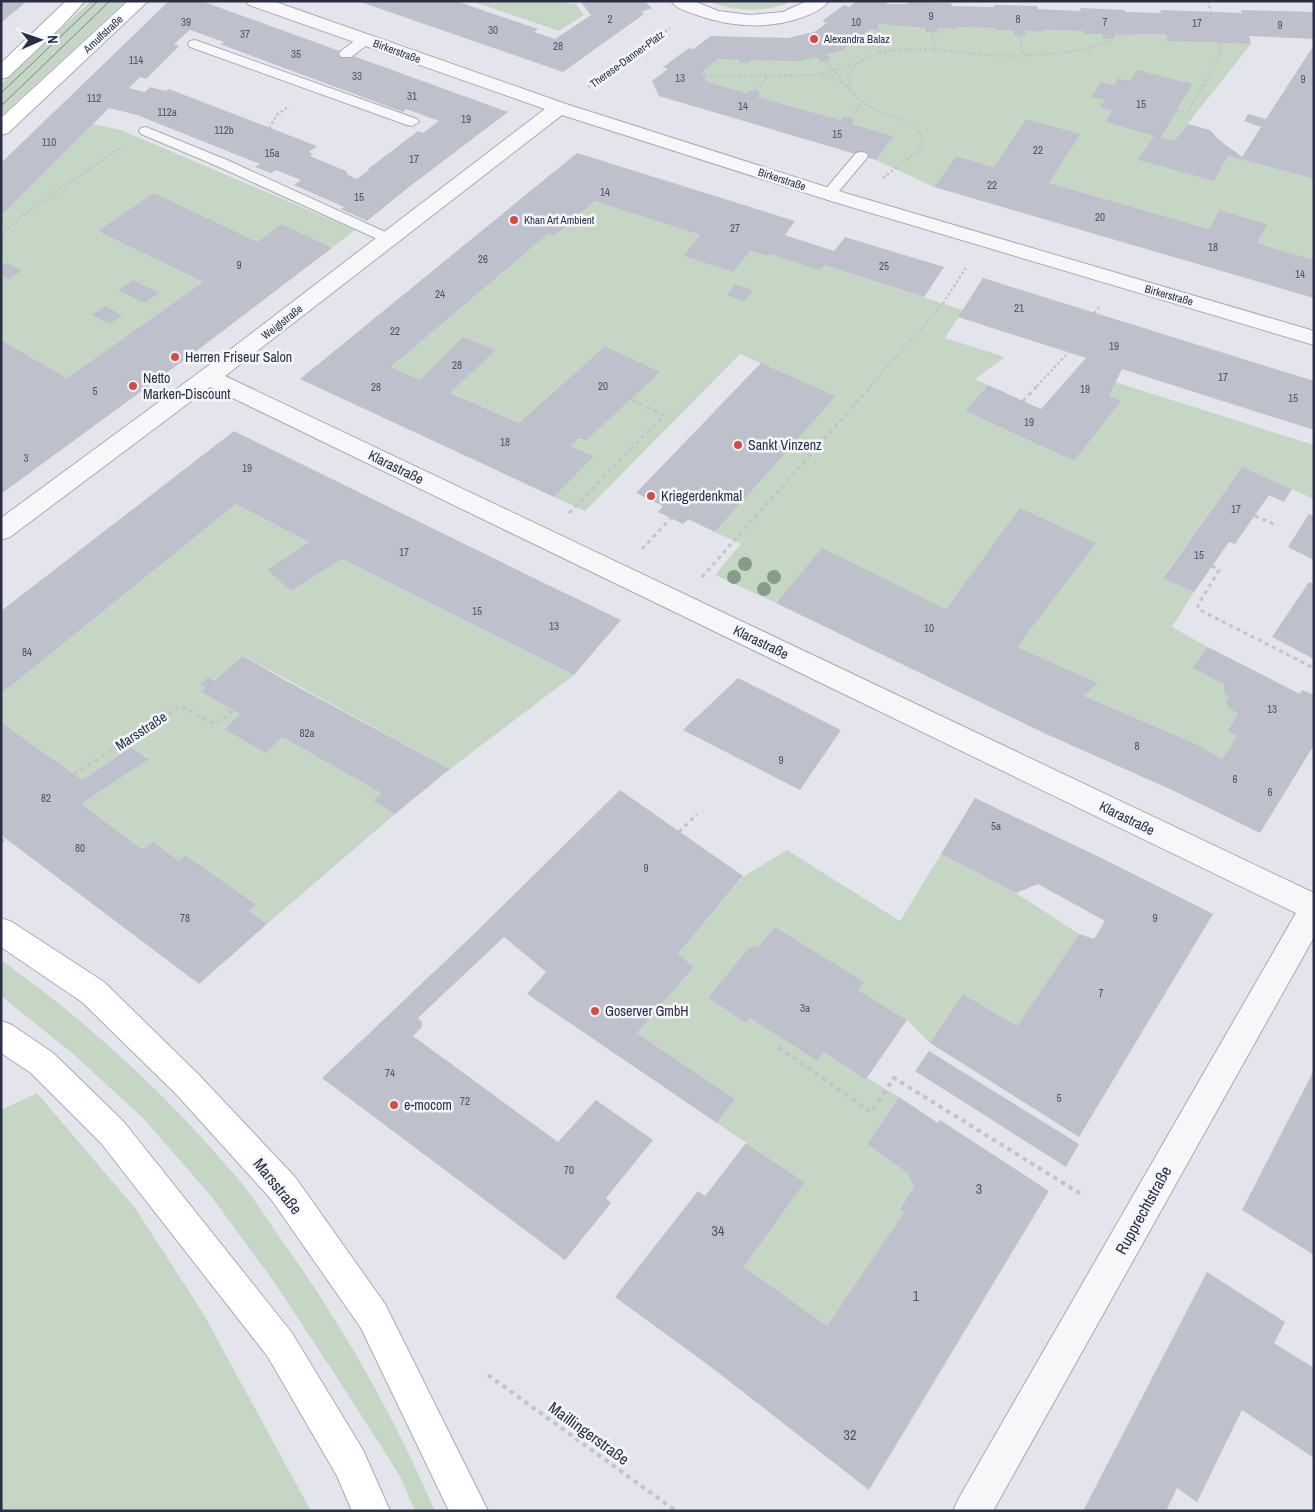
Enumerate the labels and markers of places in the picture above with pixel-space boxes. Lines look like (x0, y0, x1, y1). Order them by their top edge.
place label: Alexandra Balaz (823, 32, 890, 46)
marker: Alexandra Balaz (808, 33, 820, 45)
place label: Khan Art Ambient (524, 213, 595, 227)
marker: Khan Art Ambient (508, 214, 520, 226)
place label: Herren Friseur Salon (185, 348, 292, 366)
marker: Herren Friseur Salon (169, 351, 181, 363)
place label: Netto Marken-Discount (143, 369, 230, 403)
marker: Netto Marken-Discount (127, 380, 139, 392)
place label: Sankt Vinzenz (748, 436, 822, 454)
marker: Sankt Vinzenz (732, 439, 744, 451)
place label: Kriegerdenkmal (661, 487, 742, 505)
marker: Kriegerdenkmal (645, 490, 657, 502)
place label: Goserver GmbH (605, 1002, 689, 1020)
marker: Goserver GmbH (589, 1005, 601, 1017)
place label: e-mocom (404, 1096, 452, 1114)
marker: e-mocom (388, 1099, 400, 1111)

